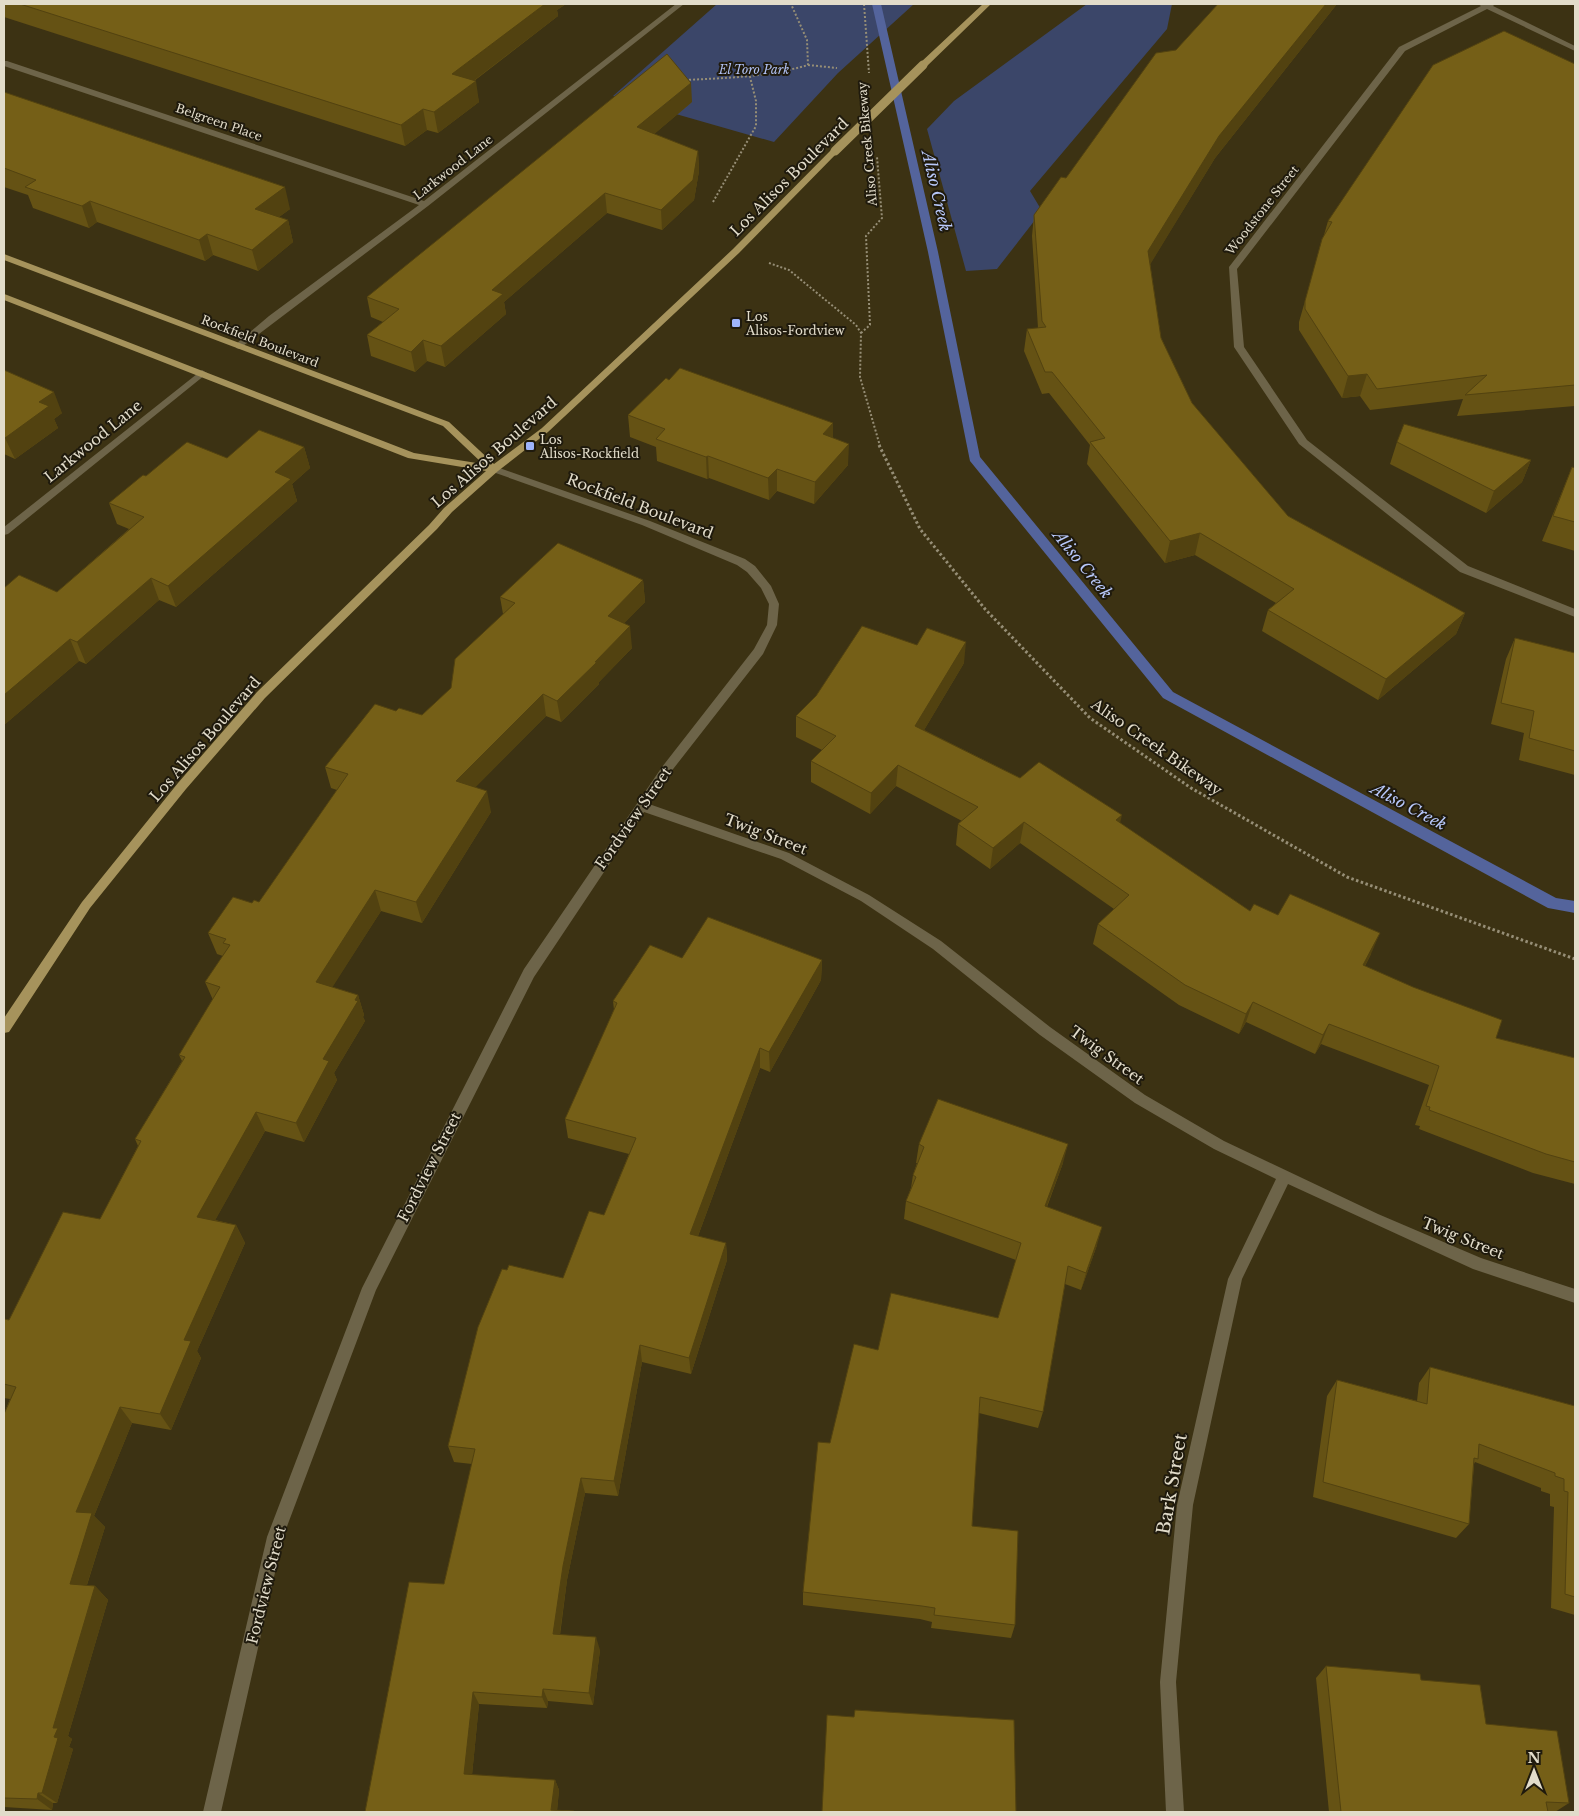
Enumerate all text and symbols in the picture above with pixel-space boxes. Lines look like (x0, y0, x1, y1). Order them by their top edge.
park label: El Toro Park (718, 62, 789, 77)
street label: Aliso Creek Bikeway (854, 81, 880, 208)
street label: Belgreen Place (174, 100, 264, 144)
street label: Los Alisos Boulevard (726, 114, 852, 240)
street label: Larkwood Lane (410, 131, 496, 203)
water label: Aliso Creek (918, 147, 956, 233)
street label: Woodstone Street (1222, 162, 1302, 259)
place label: Los Alisos-Fordview (745, 309, 846, 338)
street label: Rockfield Boulevard (199, 312, 321, 370)
marker: Los Alisos-Fordview (730, 317, 742, 329)
street label: Los Alisos Boulevard (428, 392, 560, 512)
street label: Larkwood Lane (40, 396, 146, 486)
place label: Los Alisos-Rockfield (539, 432, 639, 461)
marker: Los Alisos-Rockfield (524, 440, 536, 452)
street label: Rockfield Boulevard (564, 469, 716, 543)
water label: Aliso Creek (1048, 524, 1117, 602)
street label: Los Alisos Boulevard (145, 673, 265, 805)
street label: Aliso Creek Bikeway (1087, 694, 1227, 800)
street label: Fordview Street (591, 763, 676, 873)
water label: Aliso Creek (1366, 777, 1450, 834)
street label: Twig Street (722, 810, 810, 859)
street label: Twig Street (1066, 1022, 1148, 1088)
street label: Fordview Street (393, 1109, 465, 1225)
street label: Twig Street (1419, 1213, 1507, 1263)
street label: Bark Street (1152, 1431, 1192, 1536)
street label: Fordview Street (242, 1524, 290, 1646)
north arrow (1509, 1746, 1559, 1796)
text: N (1527, 1749, 1541, 1767)

